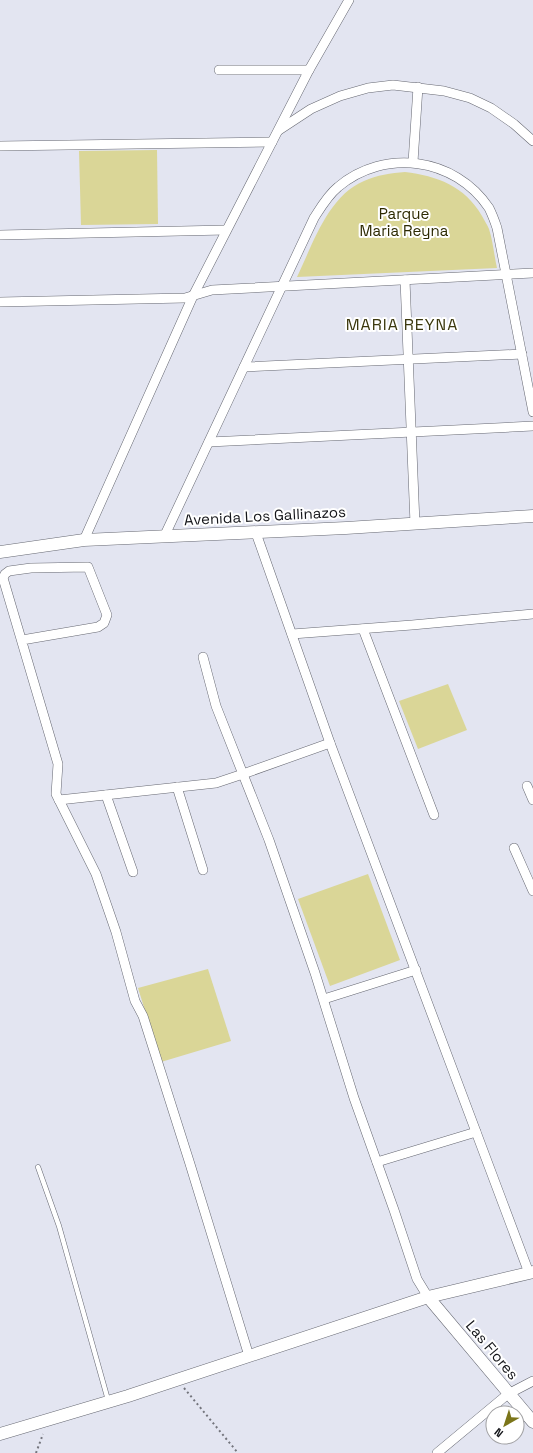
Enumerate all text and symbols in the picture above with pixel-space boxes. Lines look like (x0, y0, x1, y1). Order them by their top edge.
park label: Parque Maria Reyna (360, 204, 449, 240)
district label: MARIA REYNA (346, 314, 458, 335)
street label: Avenida Los Gallinazos (184, 502, 346, 529)
street label: Las Flores (462, 1316, 523, 1383)
north arrow (485, 1405, 525, 1445)
text: N (491, 1425, 506, 1441)

